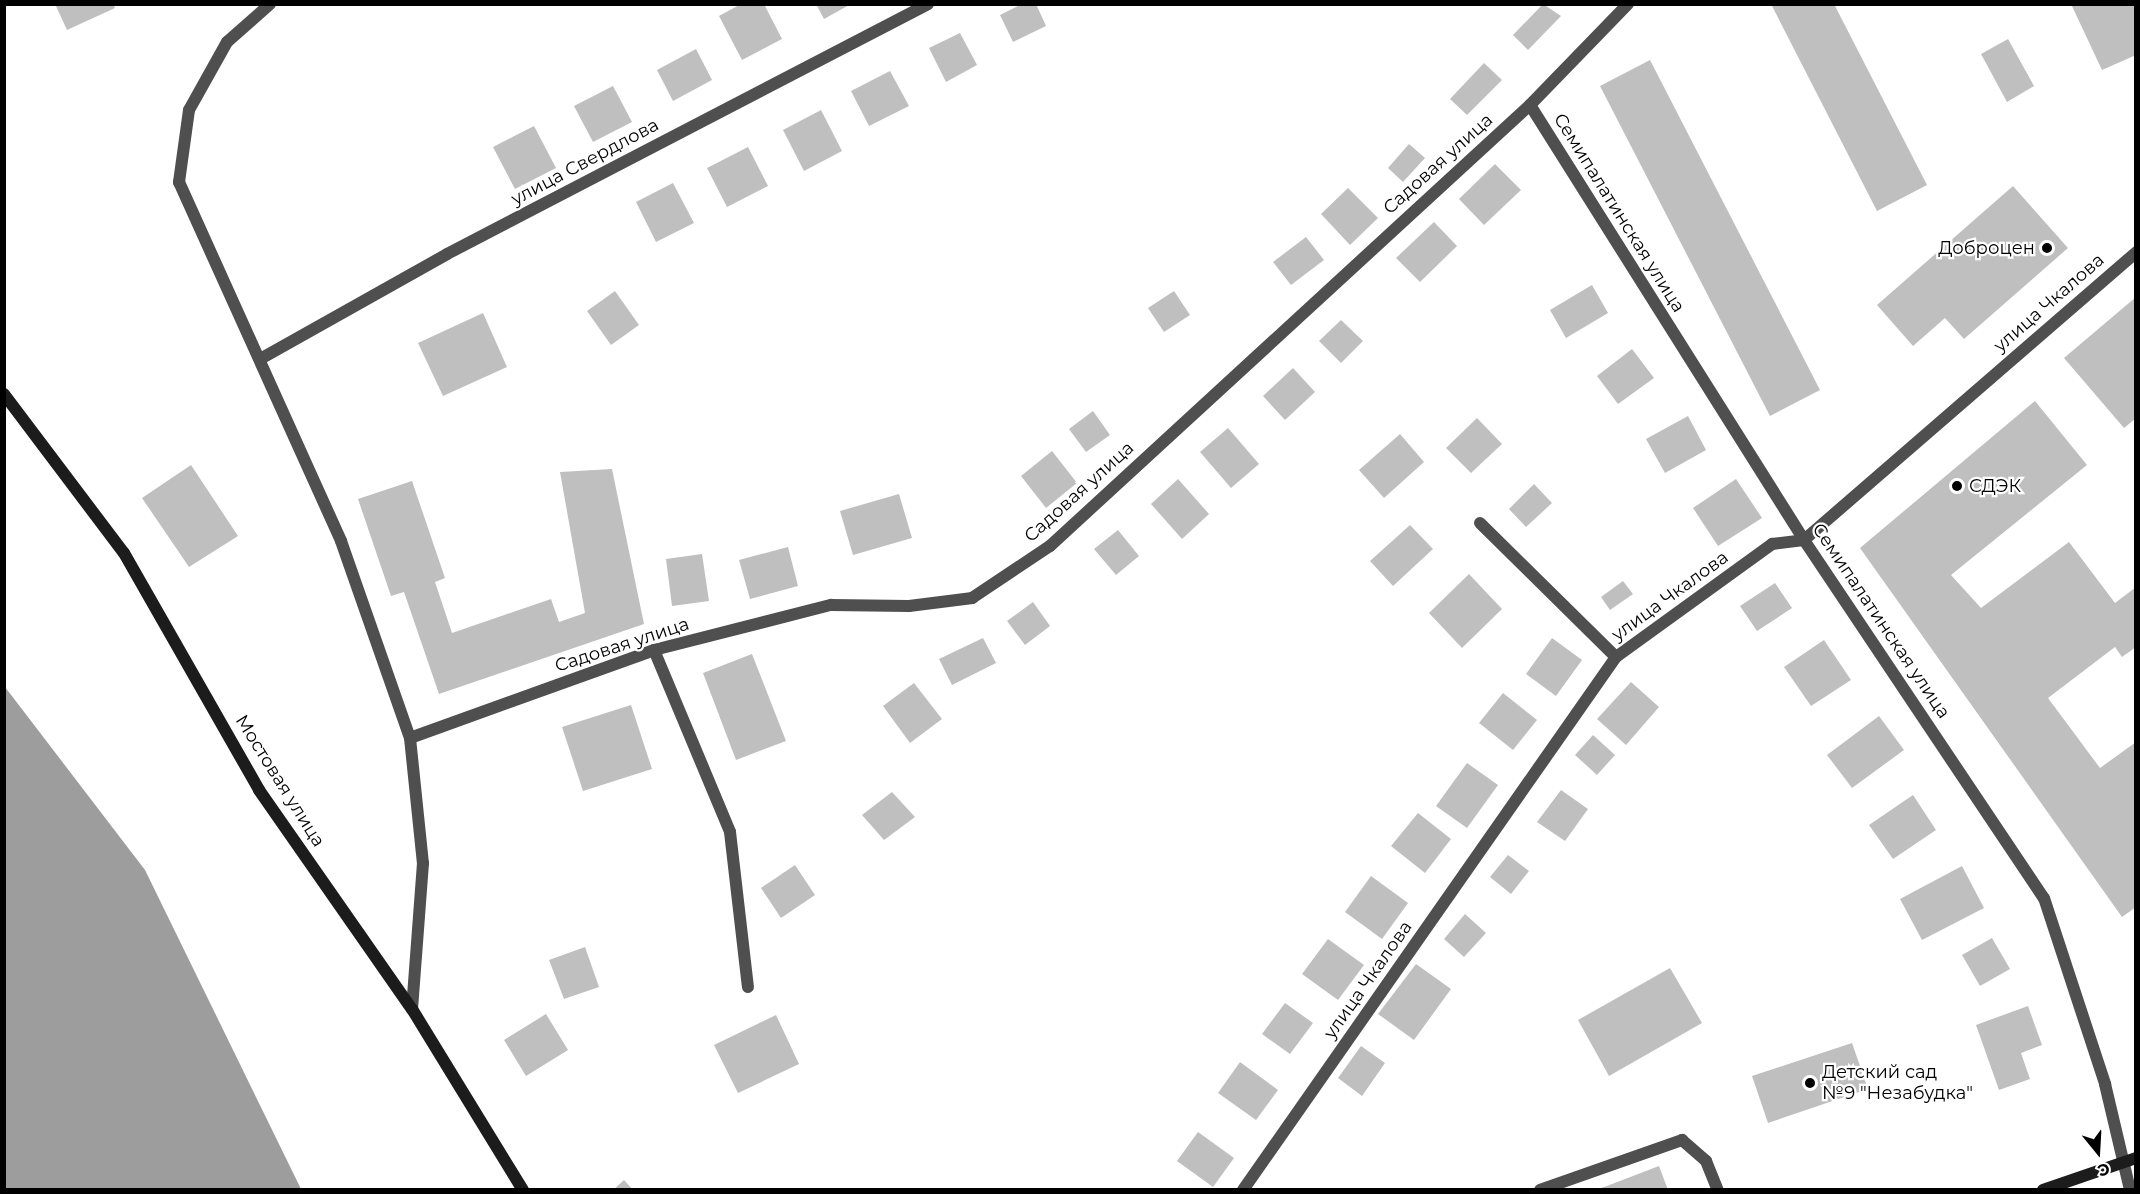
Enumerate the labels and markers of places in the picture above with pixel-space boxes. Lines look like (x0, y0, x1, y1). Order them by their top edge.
place label: Доброцен (1938, 237, 2035, 259)
marker: Доброцен (2040, 241, 2054, 255)
place label: СДЭК (1969, 475, 2021, 497)
marker: СДЭК (1950, 479, 1964, 493)
place label: Детский сад №9 "Незабудка" (1822, 1062, 1973, 1104)
marker: Детский сад №9 "Незабудка" (1803, 1076, 1817, 1090)

